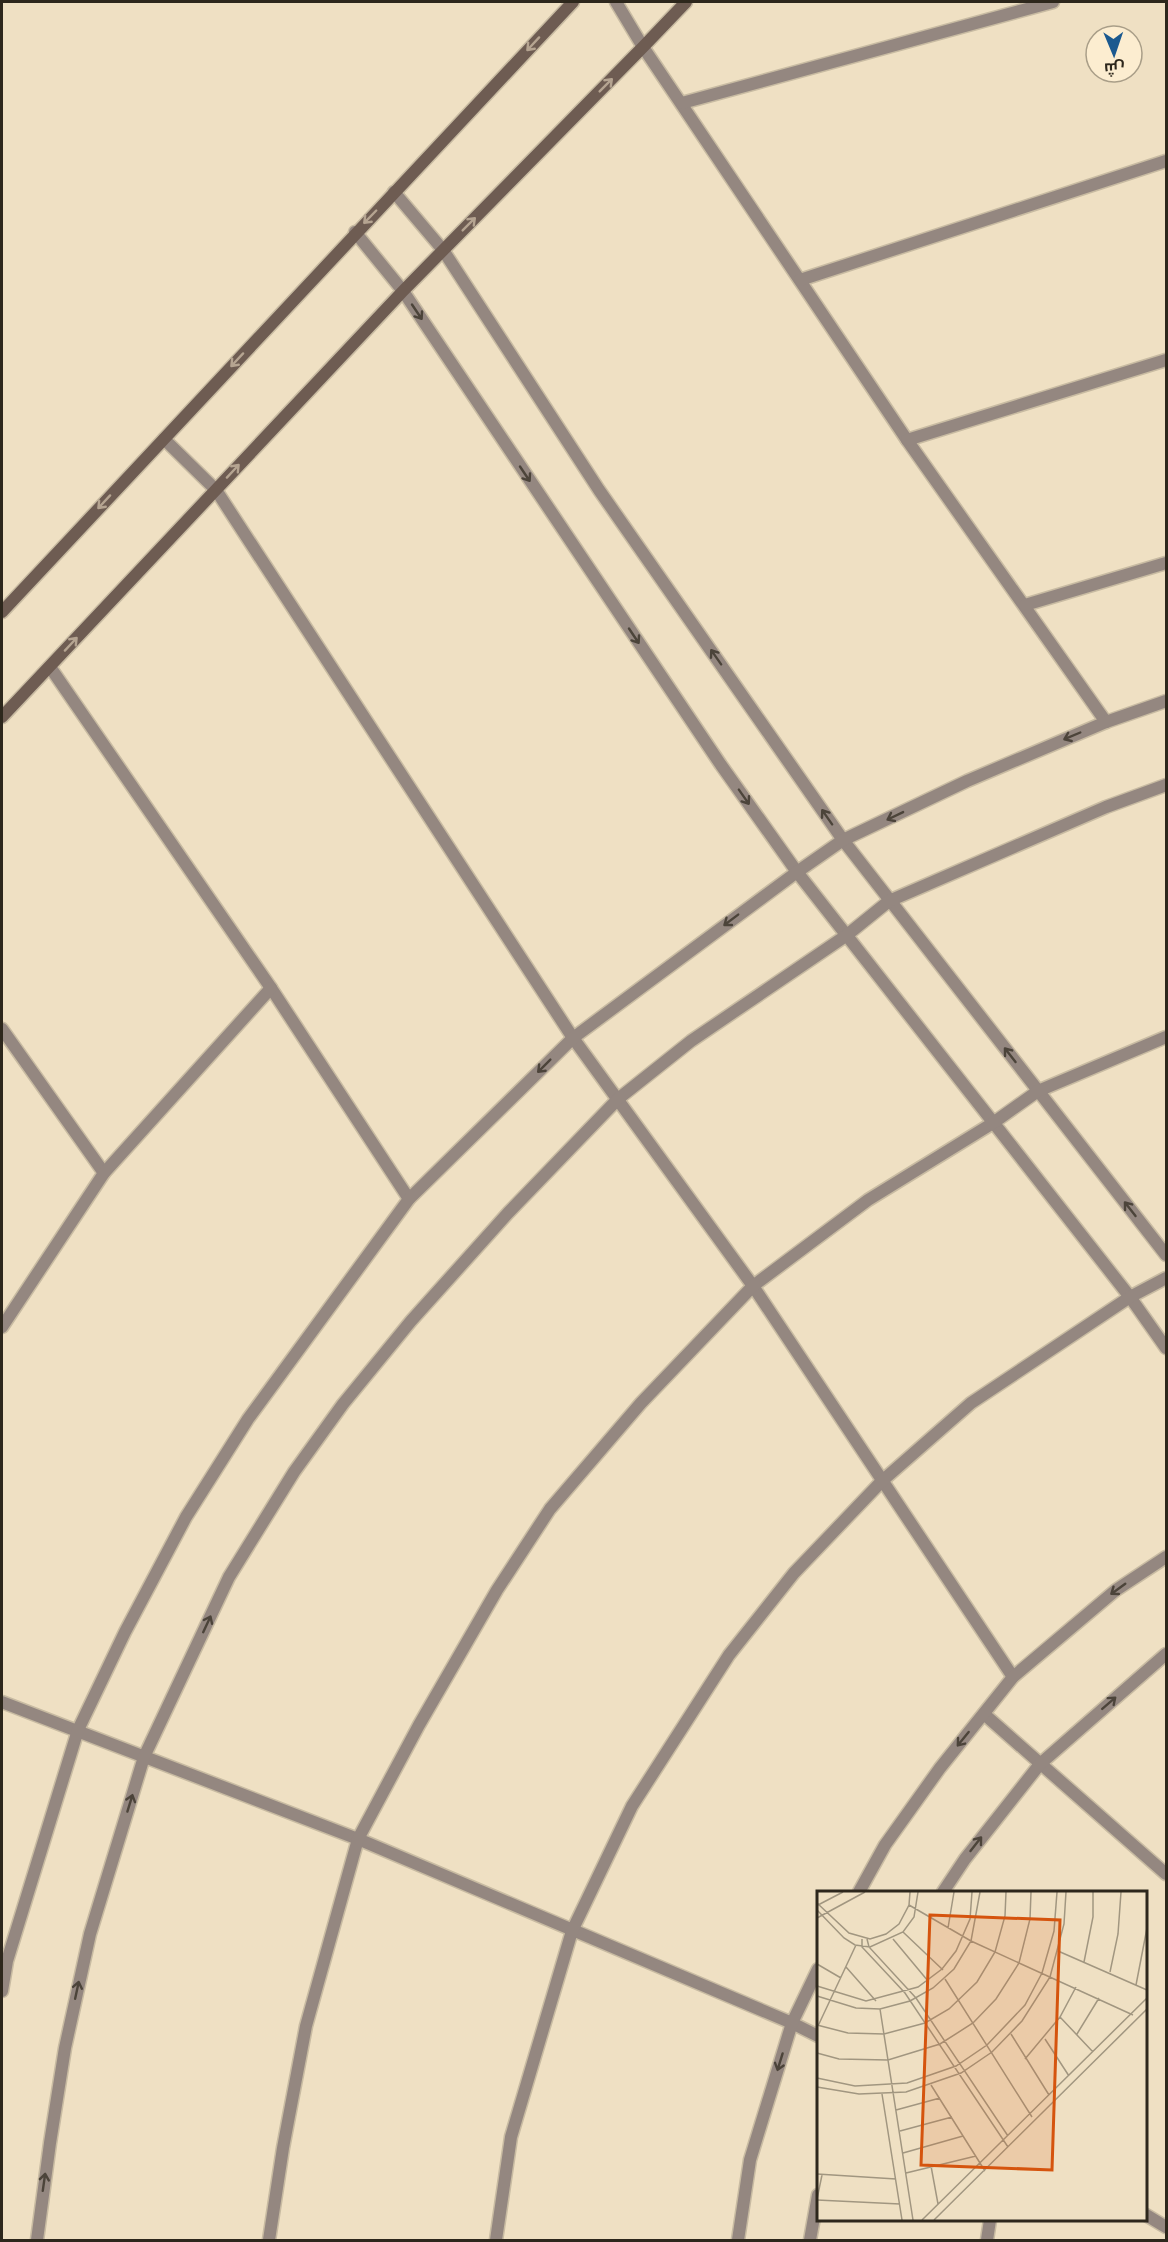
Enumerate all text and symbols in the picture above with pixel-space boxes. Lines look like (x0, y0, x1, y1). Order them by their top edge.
north arrow (1084, 24, 1144, 84)
one-way arrow (525, 37, 540, 52)
text: ش (1104, 59, 1125, 78)
one-way arrow (599, 78, 614, 93)
one-way arrow (363, 209, 377, 224)
one-way arrow (462, 217, 477, 231)
one-way arrow (411, 303, 423, 319)
one-way arrow (230, 352, 244, 367)
one-way arrow (226, 464, 240, 479)
one-way arrow (519, 465, 531, 482)
one-way arrow (97, 495, 112, 510)
one-way arrow (628, 627, 640, 644)
one-way arrow (64, 637, 78, 652)
one-way arrow (710, 650, 722, 666)
one-way arrow (1064, 731, 1082, 742)
one-way arrow (737, 789, 750, 805)
one-way arrow (821, 810, 833, 826)
one-way arrow (886, 810, 904, 822)
one-way arrow (723, 914, 739, 927)
one-way arrow (1003, 1048, 1016, 1064)
one-way arrow (537, 1059, 552, 1073)
one-way arrow (1124, 1201, 1137, 1217)
one-way arrow (1110, 1583, 1126, 1596)
one-way arrow (201, 1615, 213, 1633)
one-way arrow (1101, 1696, 1116, 1710)
one-way arrow (957, 1731, 970, 1747)
one-way arrow (125, 1794, 136, 1813)
one-way arrow (970, 1837, 983, 1853)
inset map (817, 1891, 1147, 2221)
one-way arrow (72, 1981, 84, 2000)
one-way arrow (774, 2052, 785, 2071)
one-way arrow (39, 2173, 50, 2193)

